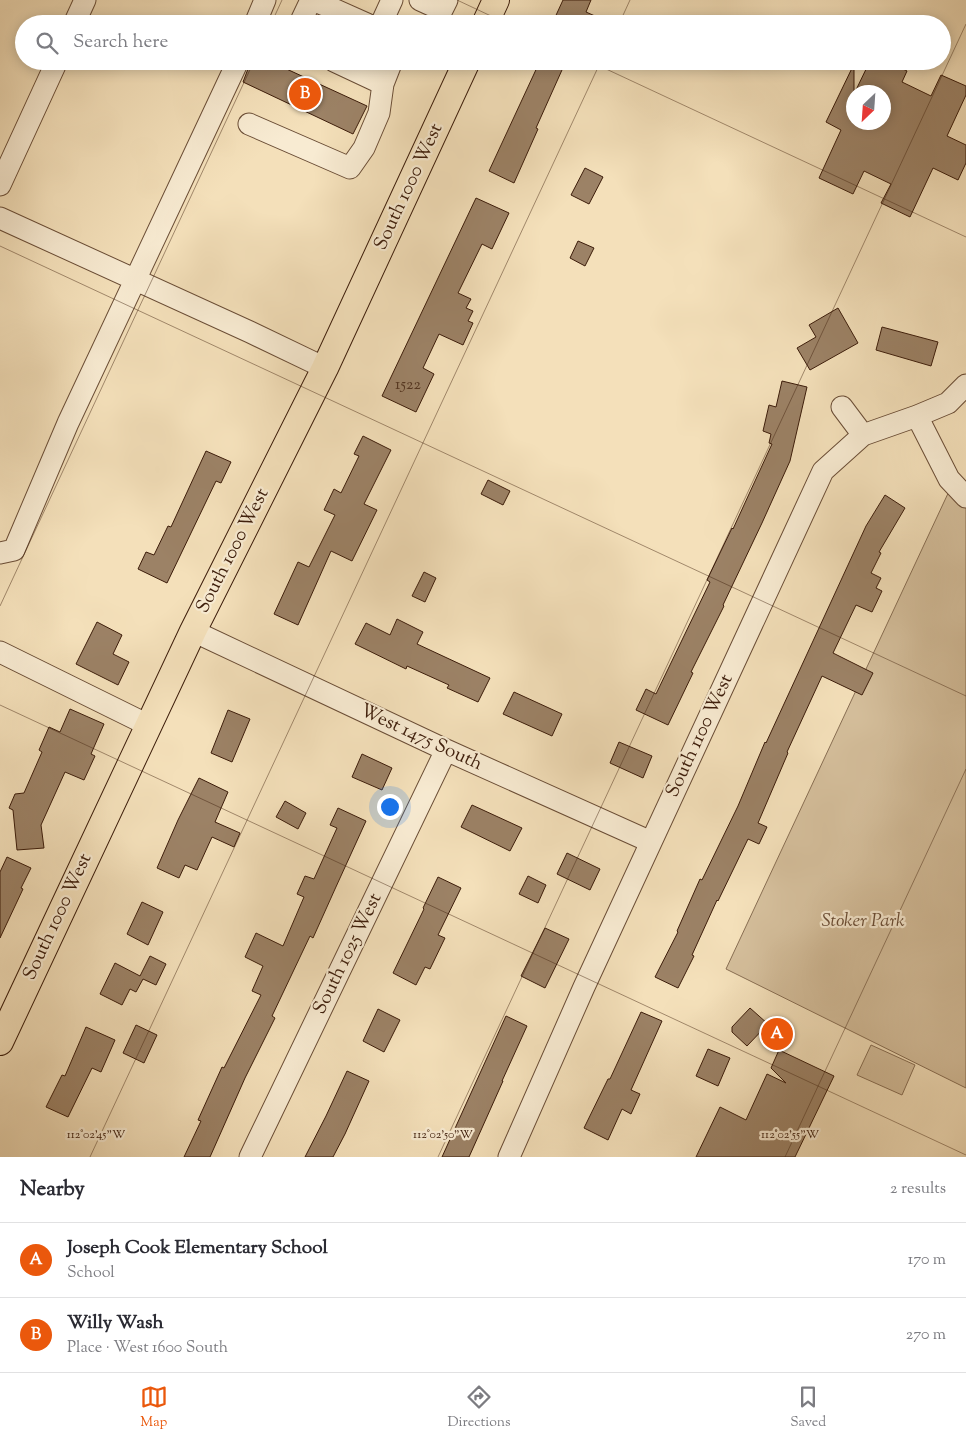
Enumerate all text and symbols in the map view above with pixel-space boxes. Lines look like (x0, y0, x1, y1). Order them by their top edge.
search box (15, 15, 951, 70)
icon: search (33, 29, 61, 57)
text: Search here (73, 29, 168, 56)
pin: B (289, 75, 321, 113)
north arrow (846, 85, 891, 130)
street label: South 1000 West (368, 119, 450, 255)
house number: 1522 (395, 374, 421, 397)
street label: South 1000 West (190, 483, 276, 618)
street label: South 1100 West (660, 669, 741, 802)
street label: West 1475 South (355, 698, 487, 778)
your location (377, 794, 403, 820)
street label: South 1000 West (17, 849, 99, 985)
street label: South 1025 West (307, 888, 389, 1019)
park label: Stoker Park (821, 908, 905, 935)
pin: A (761, 1015, 793, 1053)
text: 112°02'45"W (67, 1126, 126, 1144)
text: 112°02'50"W (413, 1126, 474, 1144)
text: 112°02'55"W (761, 1126, 820, 1144)
text: Nearby (20, 1175, 85, 1205)
text: 2 results (890, 1178, 946, 1201)
text: Joseph Cook Elementary School (67, 1235, 328, 1262)
text: A (30, 1249, 43, 1272)
text: 170 m (908, 1249, 946, 1272)
text: School (67, 1262, 115, 1285)
text: Willy Wash (67, 1310, 164, 1337)
text: B (31, 1324, 41, 1347)
text: 270 m (906, 1324, 946, 1347)
text: Place · West 1600 South (67, 1337, 228, 1360)
tab: Map (140, 1383, 168, 1433)
tab: Directions (447, 1383, 511, 1433)
tab: Saved (790, 1383, 826, 1433)

